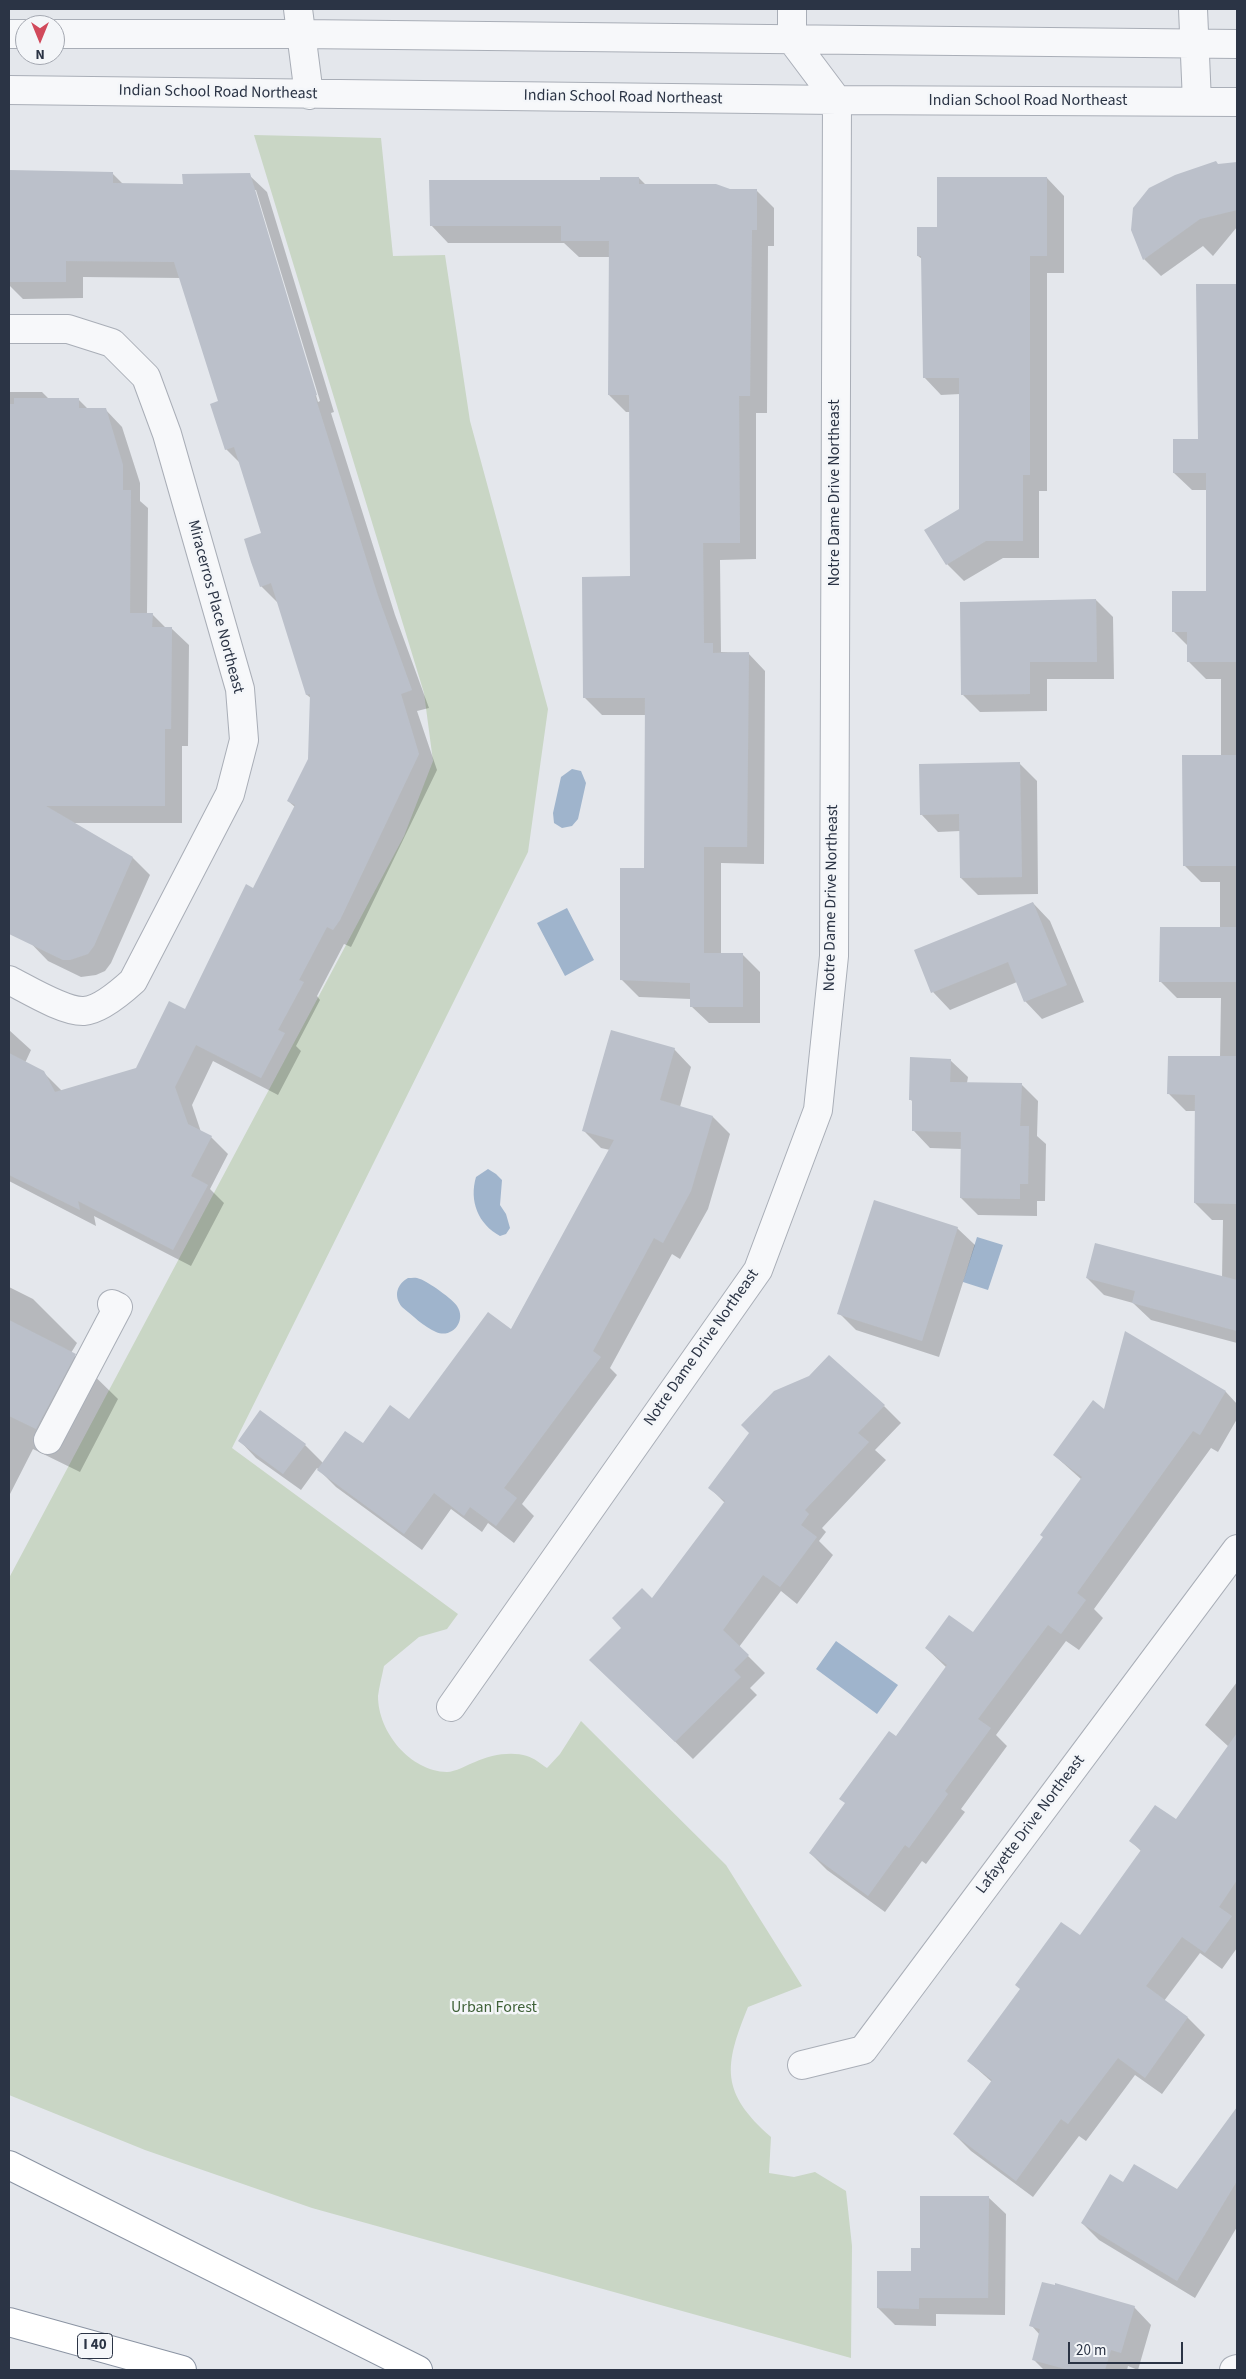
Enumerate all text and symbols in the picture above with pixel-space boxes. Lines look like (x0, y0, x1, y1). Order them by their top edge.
north arrow (15, 15, 65, 65)
text: N (35, 44, 45, 64)
street label: Indian School Road Northeast (118, 82, 318, 104)
street label: Indian School Road Northeast (523, 87, 723, 109)
street label: Indian School Road Northeast (929, 91, 1127, 111)
street label: Notre Dame Drive Northeast (825, 399, 845, 587)
street label: Miracerros Place Northeast (183, 518, 247, 696)
street label: Notre Dame Drive Northeast (821, 804, 843, 992)
street label: Notre Dame Drive Northeast (640, 1266, 764, 1430)
street label: Lafayette Drive Northeast (972, 1752, 1090, 1898)
park label: Urban Forest (451, 1998, 537, 2018)
scale bar (1071, 2332, 1186, 2364)
road number: I 40 (78, 2334, 112, 2358)
text: 20 m (1076, 2340, 1106, 2361)

